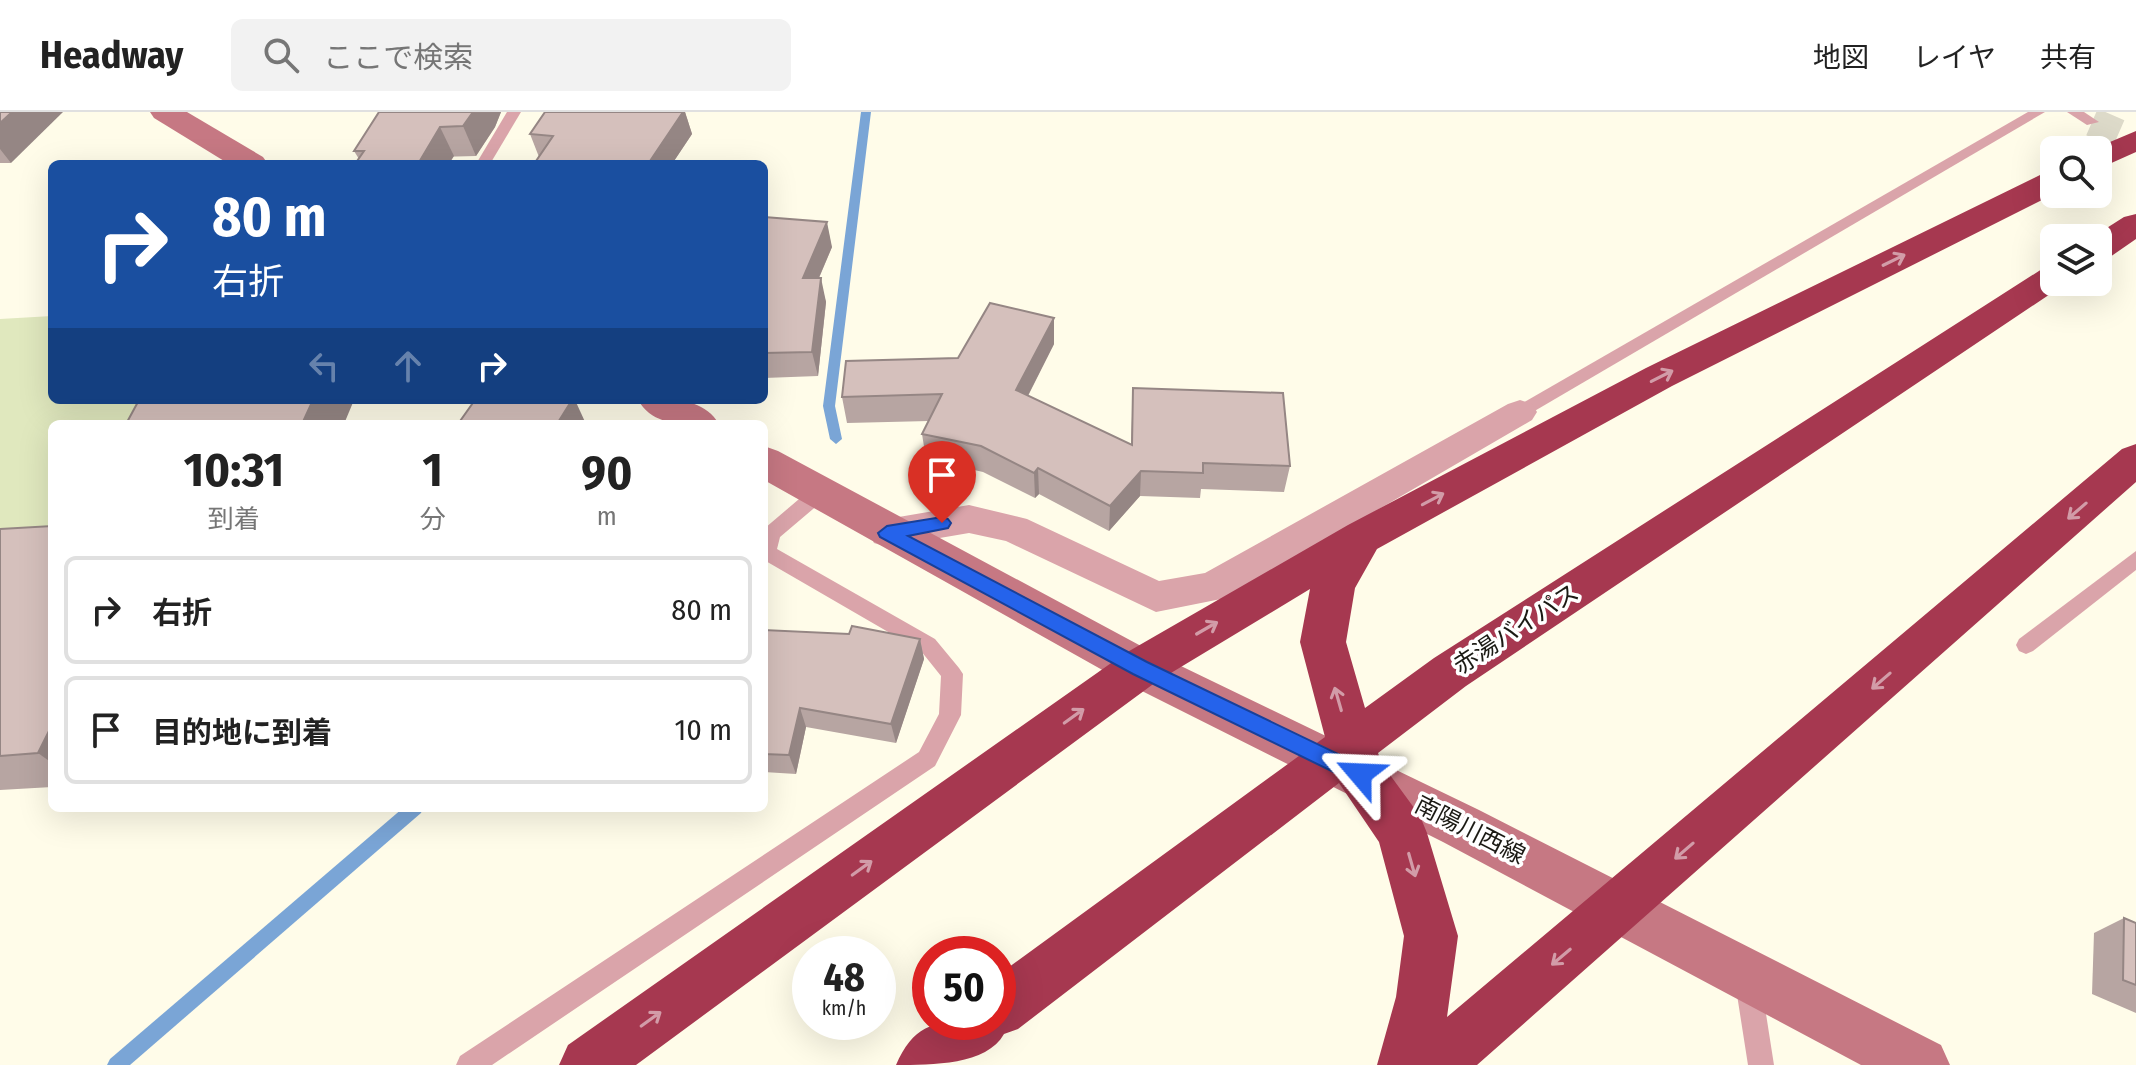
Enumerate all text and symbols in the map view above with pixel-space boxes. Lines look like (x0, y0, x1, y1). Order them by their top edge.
search box (231, 19, 791, 91)
text: Headway (40, 32, 183, 78)
icon: search (259, 33, 303, 77)
text: ここで検索 (323, 40, 473, 76)
text: 地図 (1813, 41, 1869, 74)
text: レイヤ (1913, 41, 1996, 74)
text: 共有 (2040, 41, 2096, 74)
map controls (2040, 136, 2112, 296)
button: search (2040, 136, 2112, 208)
text: 80 m (212, 184, 327, 251)
icon: right (80, 192, 184, 296)
button: layers (2040, 224, 2112, 296)
one-way arrow (1882, 252, 1906, 267)
text: 右折 (212, 260, 284, 304)
icon: left (302, 344, 346, 388)
icon: ahead (386, 344, 430, 388)
icon: right (470, 344, 514, 388)
one-way arrow (1649, 367, 1673, 383)
text: 10:31 (184, 441, 284, 499)
text: 1 (422, 441, 443, 499)
pin (908, 441, 976, 523)
text: 90 (581, 444, 632, 502)
icon: arrive (920, 453, 964, 497)
one-way arrow (1421, 491, 1444, 507)
text: m (597, 501, 617, 532)
one-way arrow (2068, 501, 2088, 519)
text: 到着 (208, 504, 260, 535)
text: 分 (420, 504, 446, 535)
street label: 赤湯バイパス (1448, 578, 1584, 680)
icon: right (84, 588, 128, 632)
text: 80 m (671, 592, 732, 628)
text: 右折 (152, 595, 212, 631)
one-way arrow (1195, 620, 1218, 636)
one-way arrow (1871, 672, 1891, 690)
one-way arrow (1330, 687, 1345, 713)
icon: arrive (84, 708, 128, 752)
one-way arrow (1062, 708, 1084, 724)
text: 10 m (675, 712, 732, 748)
text: 目的地に到着 (152, 715, 332, 751)
position arrow (1318, 732, 1402, 816)
street label: 南陽川西線 (1410, 790, 1530, 870)
one-way arrow (1675, 842, 1695, 860)
one-way arrow (1406, 852, 1420, 877)
one-way arrow (851, 859, 873, 876)
speed limit sign: 50 (912, 936, 1016, 1040)
one-way arrow (1551, 948, 1571, 966)
text: 48 (823, 954, 865, 1002)
text: km/h (822, 996, 866, 1020)
one-way arrow (640, 1011, 662, 1028)

